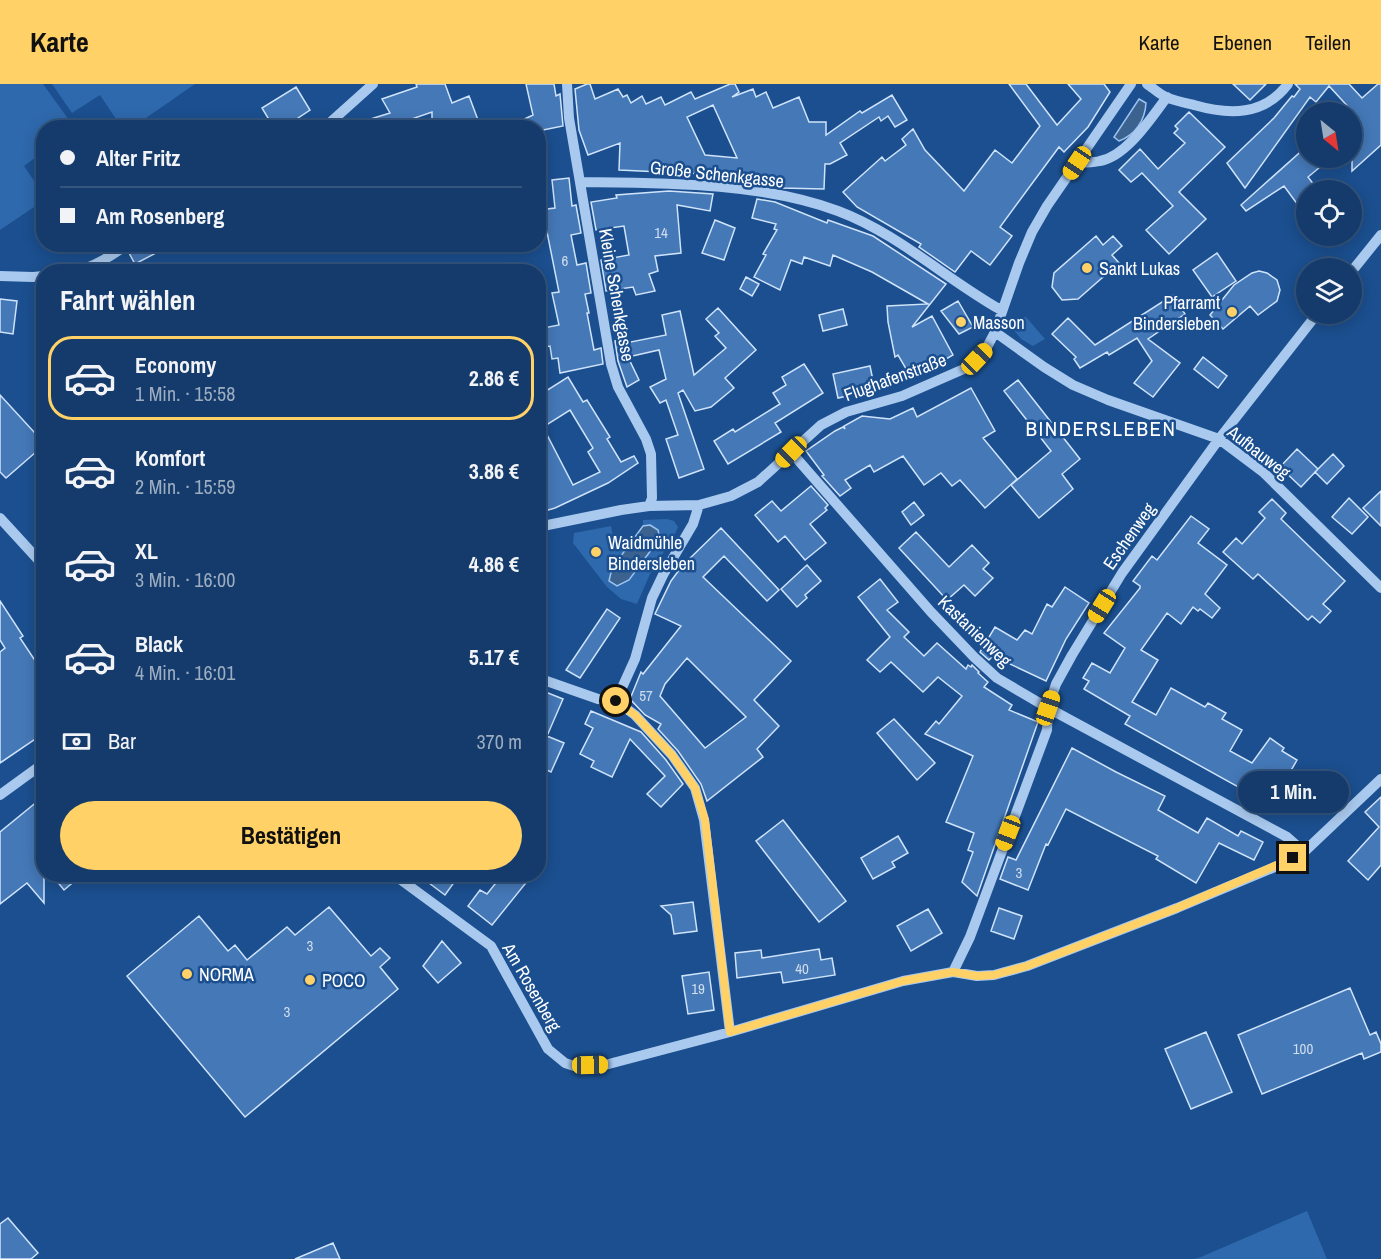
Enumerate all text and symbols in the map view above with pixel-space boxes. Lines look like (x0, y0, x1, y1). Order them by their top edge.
text: Karte (30, 23, 89, 61)
text: Karte (1139, 28, 1180, 57)
text: Ebenen (1213, 28, 1272, 57)
text: Teilen (1305, 28, 1351, 57)
north arrow (1296, 102, 1362, 168)
map controls (1296, 102, 1362, 324)
text: Alter Fritz (96, 143, 180, 173)
car (1059, 143, 1095, 183)
street label: Große Schenkgasse (649, 155, 785, 193)
button: locate (1296, 180, 1362, 246)
text: Am Rosenberg (96, 201, 224, 231)
house number: 14 (654, 222, 668, 243)
street label: Kleine Schenkgasse (593, 227, 641, 363)
house number: 6 (562, 250, 569, 271)
place label: Sankt Lukas (1099, 256, 1180, 281)
button: layers (1296, 258, 1362, 324)
marker: Sankt Lukas (1080, 261, 1094, 275)
text: Fahrt wählen (60, 282, 196, 318)
place label: Pfarramt Bindersleben (1133, 290, 1220, 336)
marker: Pfarramt Bindersleben (1225, 305, 1239, 319)
place label: Masson (973, 310, 1025, 335)
marker: Masson (954, 315, 968, 329)
car (958, 340, 996, 378)
street label: Flughafenstraße (840, 347, 950, 407)
text: Economy (135, 350, 216, 380)
icon: car (63, 351, 117, 405)
text: 2.86 € (469, 363, 519, 393)
text: 1 Min. · 15:58 (135, 380, 235, 407)
district label: BINDERSLEBEN (1025, 414, 1177, 443)
street label: Aufbauweg (1221, 419, 1296, 485)
car (772, 433, 810, 471)
text: Komfort (135, 443, 205, 473)
icon: car (63, 444, 117, 498)
text: 3.86 € (469, 456, 519, 486)
text: 2 Min. · 15:59 (135, 473, 235, 500)
street label: Eschenweg (1097, 497, 1162, 574)
place label: Waidmühle Bindersleben (608, 530, 695, 576)
text: XL (135, 536, 158, 566)
icon: car (63, 537, 117, 591)
marker: Waidmühle Bindersleben (589, 545, 603, 559)
text: 4.86 € (469, 549, 519, 579)
text: 3 Min. · 16:00 (135, 566, 235, 593)
car (1085, 586, 1119, 626)
street label: Kastanienweg (933, 590, 1018, 673)
text: Black (135, 629, 183, 659)
icon: car (63, 630, 117, 684)
text: 5.17 € (469, 642, 519, 672)
text: 4 Min. · 16:01 (135, 659, 235, 686)
house number: 57 (639, 685, 653, 706)
route start (602, 687, 629, 714)
car (1034, 688, 1062, 728)
icon: cash (60, 725, 93, 758)
text: Bar (108, 726, 136, 756)
text: 370 m (476, 728, 522, 755)
callout: 1 Min. (1238, 771, 1348, 813)
text: 1 Min. (1270, 778, 1317, 805)
button: Bestätigen (60, 801, 522, 870)
car (993, 813, 1023, 853)
route end (1279, 844, 1306, 871)
house number: 3 (1016, 862, 1023, 883)
house number: 3 (307, 935, 314, 956)
street label: Am Rosenberg (496, 937, 568, 1037)
house number: 40 (795, 958, 809, 979)
place label: NORMA (199, 962, 254, 987)
marker: NORMA (180, 967, 194, 981)
place label: POCO (322, 968, 365, 993)
marker: POCO (303, 973, 317, 987)
house number: 19 (691, 978, 705, 999)
house number: 3 (284, 1001, 291, 1022)
house number: 100 (1293, 1038, 1313, 1059)
car (572, 1056, 608, 1074)

